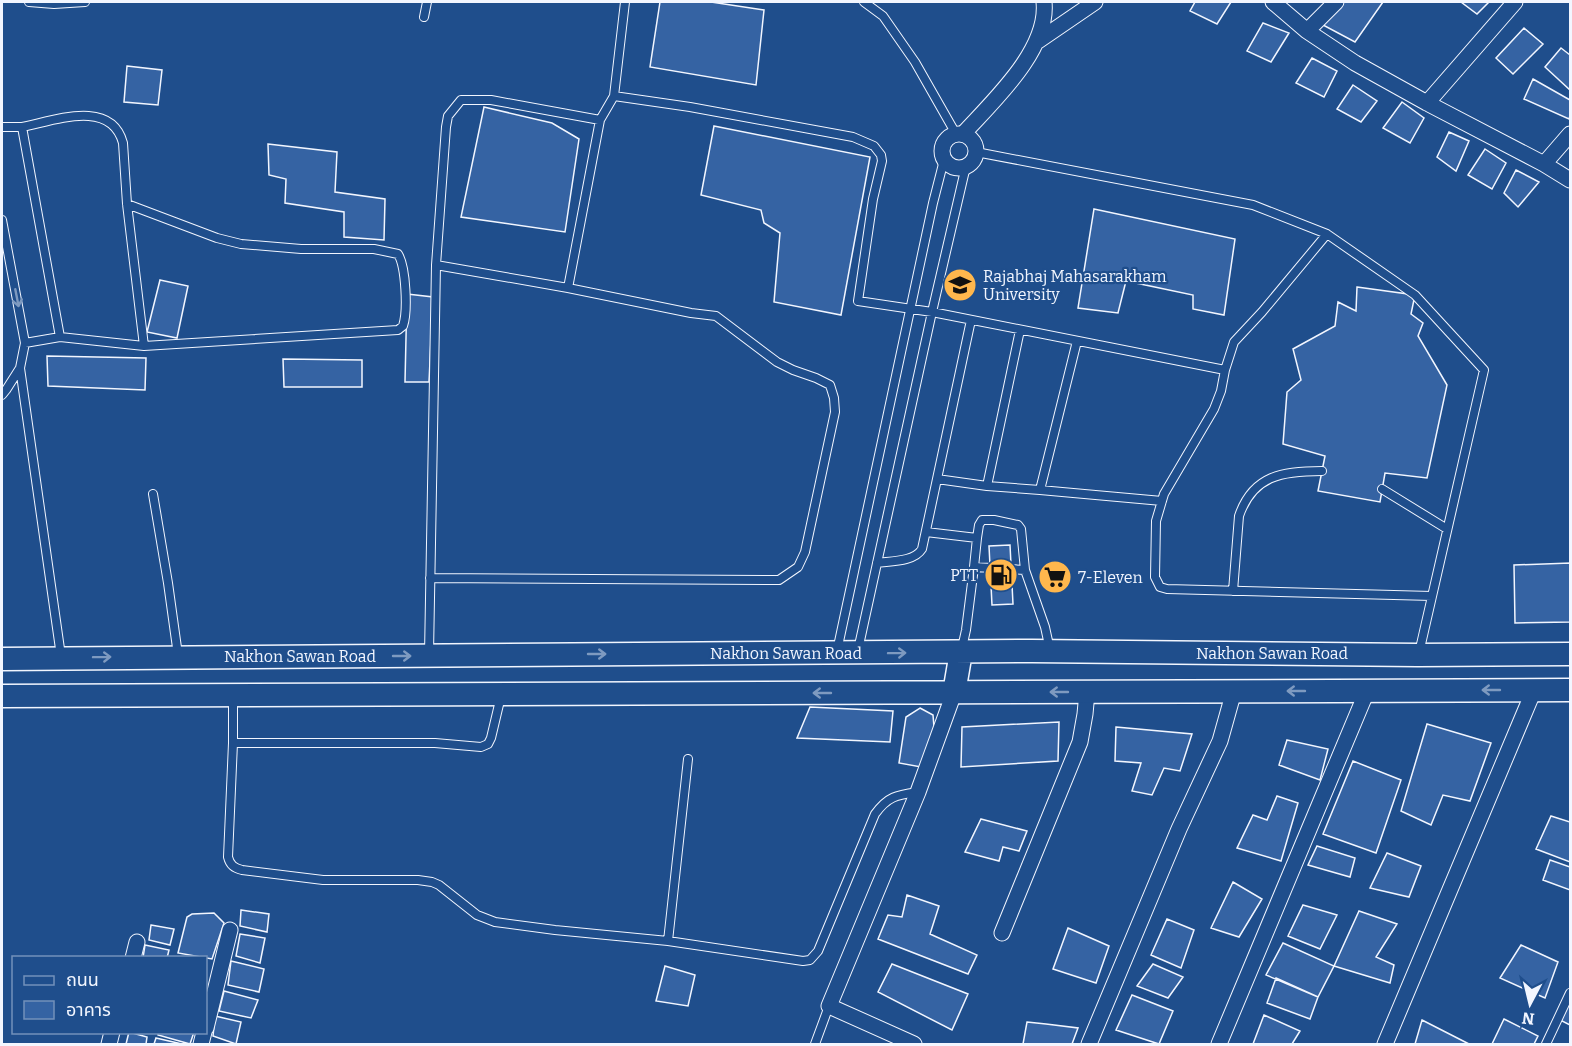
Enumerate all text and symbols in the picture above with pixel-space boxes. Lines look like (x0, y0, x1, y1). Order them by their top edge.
school or university icon: Rajabhaj Mahasarakham University (942, 267, 978, 303)
place label: Rajabhaj Mahasarakham University (983, 267, 1167, 304)
one-way arrow (12, 287, 23, 307)
fuel station icon: PTT (983, 557, 1019, 593)
supermarket icon: 7-Eleven (1037, 559, 1073, 595)
place label: PTT (950, 566, 978, 585)
place label: 7-Eleven (1078, 568, 1143, 587)
street label: Nakhon Sawan Road (710, 644, 863, 663)
street label: Nakhon Sawan Road (1196, 644, 1349, 663)
street label: Nakhon Sawan Road (224, 647, 377, 666)
one-way arrow (886, 647, 906, 659)
one-way arrow (586, 648, 606, 660)
one-way arrow (391, 650, 411, 662)
one-way arrow (91, 652, 111, 663)
one-way arrow (1482, 684, 1502, 696)
one-way arrow (1287, 685, 1307, 697)
one-way arrow (1050, 686, 1070, 698)
one-way arrow (813, 687, 833, 699)
legend (12, 956, 207, 1034)
text: ถนน (66, 969, 99, 991)
north arrow (1500, 974, 1560, 1034)
text: อาคาร (66, 999, 111, 1021)
text: N (1521, 1008, 1536, 1029)

